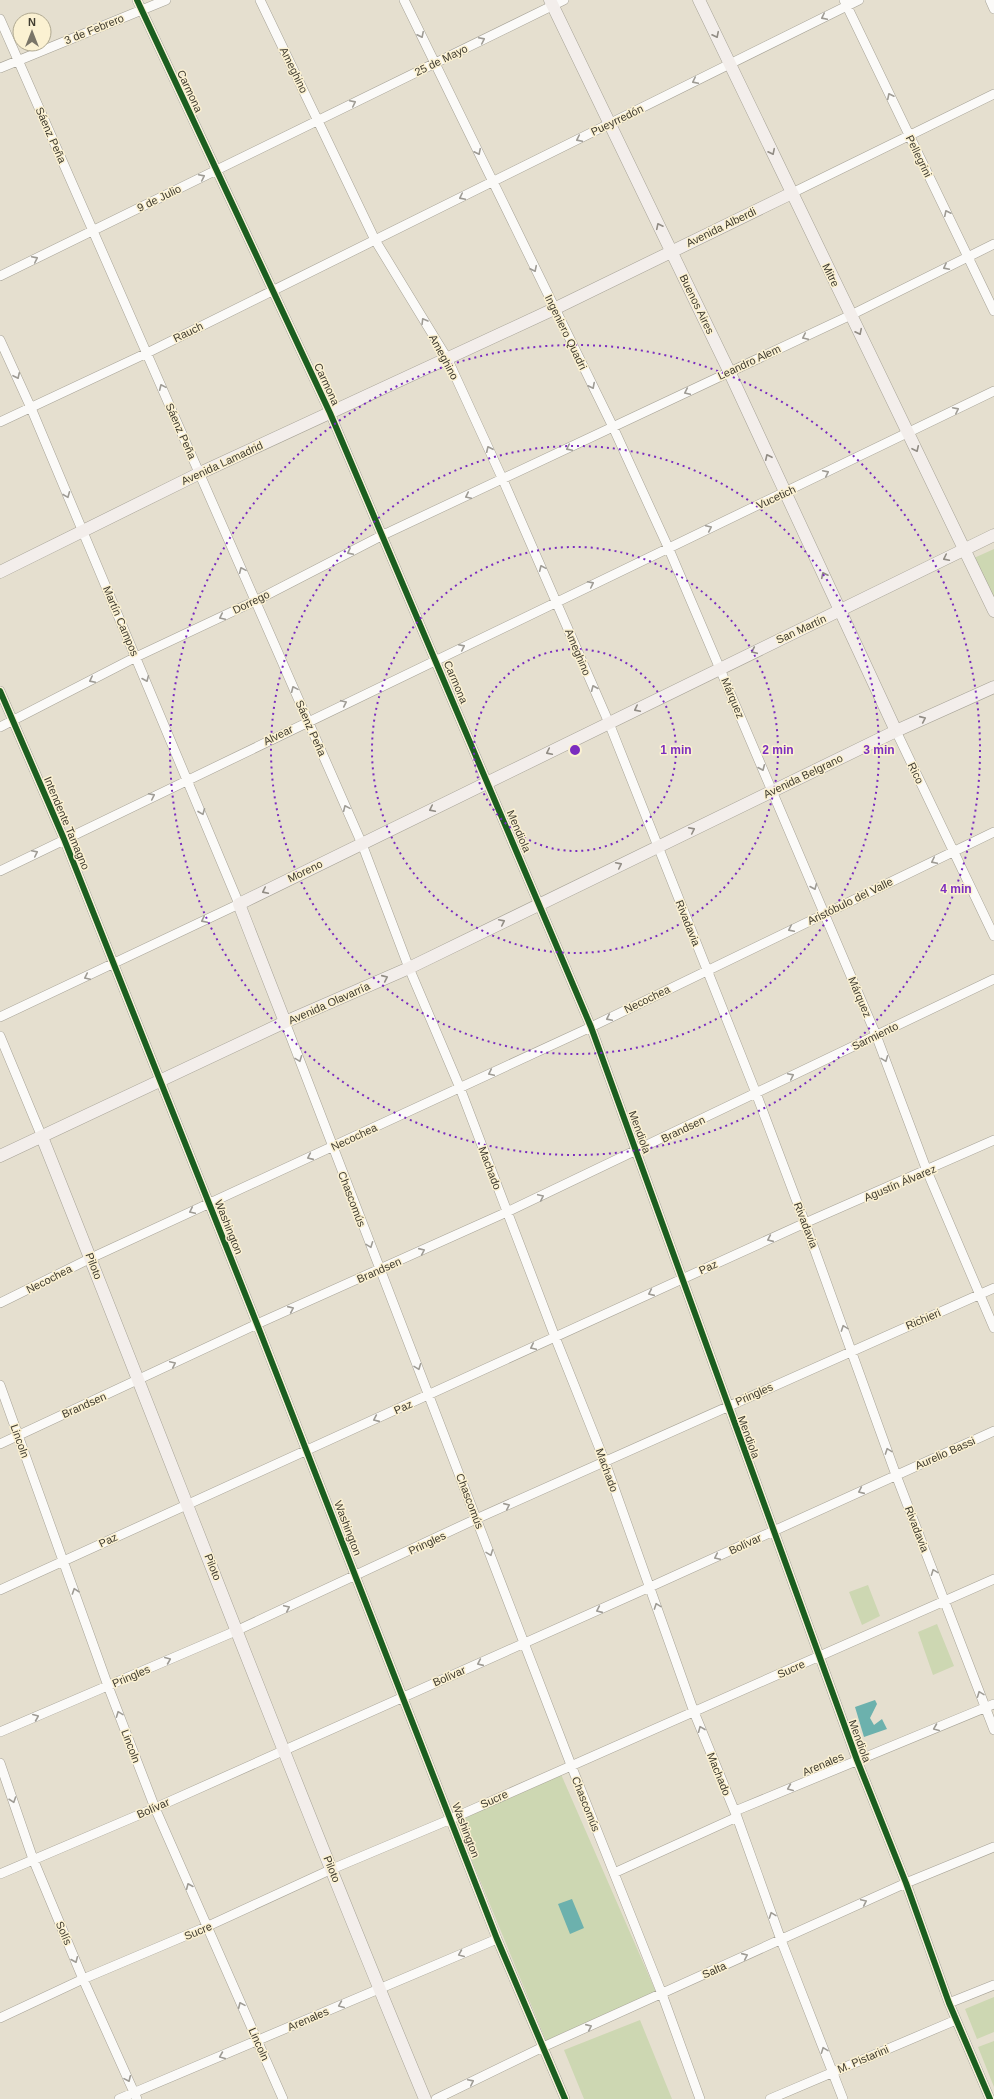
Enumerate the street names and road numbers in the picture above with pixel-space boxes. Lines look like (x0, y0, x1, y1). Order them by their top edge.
street label: 3 de Febrero (63, 12, 125, 46)
street label: 25 de Mayo (413, 42, 469, 78)
street label: Ameghino (278, 45, 310, 95)
street label: Carmona (175, 68, 205, 115)
street label: Pueyrredón (589, 102, 645, 138)
street label: Sáenz Peña (33, 105, 69, 166)
street label: Pellegrini (904, 133, 934, 179)
street label: 9 de Julio (135, 182, 183, 214)
street label: Avenida Alberdi (684, 205, 758, 249)
street label: Mitre (820, 261, 842, 289)
street label: Buenos Aires (677, 272, 717, 336)
street label: Ingeniero Quadri (543, 293, 589, 371)
street label: Rauch (171, 320, 205, 344)
street label: Ameghino (427, 332, 461, 382)
street label: Leandro Alem (716, 342, 782, 382)
street label: Carmona (312, 361, 342, 408)
street label: Sáenz Peña (163, 401, 199, 462)
street label: Avenida Lamadrid (179, 439, 265, 487)
street label: Vucetich (755, 483, 797, 511)
street label: Martín Campos (101, 584, 141, 658)
street label: Dorrego (231, 588, 271, 616)
street label: San Martín (774, 612, 828, 646)
street label: Ameghino (563, 627, 593, 677)
street label: Carmona (442, 659, 471, 706)
street label: Márquez (719, 676, 747, 720)
street label: Sáenz Peña (293, 698, 329, 759)
street label: Alvear (261, 723, 295, 747)
street label: Avenida Belgrano (761, 752, 845, 800)
street label: Rico (906, 760, 926, 786)
street label: Intendente Tamagno (42, 775, 92, 871)
street label: Mendiola (505, 808, 534, 855)
street label: Moreno (286, 857, 324, 885)
street label: Aristóbulo del Valle (805, 875, 895, 927)
street label: Rivadavia (673, 898, 703, 948)
street label: Márquez (846, 975, 874, 1019)
street label: Avenida Olavarría (286, 979, 372, 1026)
street label: Necochea (622, 982, 673, 1015)
street label: Sarmiento (850, 1020, 900, 1052)
street label: Mendiola (627, 1109, 654, 1156)
street label: Brandsen (659, 1113, 707, 1145)
street label: Necochea (329, 1121, 380, 1153)
street label: Machado (476, 1145, 504, 1191)
street label: Agustín Álvarez (862, 1162, 938, 1204)
street label: Chascomús (336, 1170, 368, 1229)
street label: Washington (213, 1198, 245, 1256)
street label: Rivadavia (792, 1200, 821, 1251)
street label: Piloto (83, 1251, 105, 1281)
street label: Brandsen (355, 1255, 403, 1285)
street label: Paz (697, 1258, 719, 1276)
street label: Necochea (24, 1262, 75, 1296)
street label: Richieri (904, 1306, 942, 1332)
street label: Pringles (733, 1380, 775, 1408)
street label: Brandsen (60, 1390, 108, 1420)
street label: Paz (392, 1398, 414, 1416)
street label: Mendiola (736, 1414, 763, 1461)
street label: Lincoln (8, 1423, 32, 1459)
street label: Aurelio Bassi (913, 1434, 977, 1472)
street label: Machado (594, 1447, 620, 1493)
street label: Chascomús (454, 1472, 486, 1531)
street label: Washington (332, 1499, 364, 1557)
street label: Rivadavia (903, 1504, 932, 1555)
street label: Pringles (406, 1529, 448, 1557)
street label: Paz (97, 1531, 119, 1549)
street label: Bolívar (727, 1531, 763, 1557)
street label: Piloto (202, 1552, 224, 1582)
street label: Sucre (775, 1658, 807, 1680)
street label: Pringles (110, 1663, 152, 1689)
street label: Bolívar (431, 1663, 467, 1688)
street label: Mendiola (847, 1718, 874, 1765)
street label: Lincoln (119, 1728, 143, 1764)
street label: Arenales (801, 1750, 846, 1778)
street label: Machado (705, 1751, 733, 1797)
street label: Chascomús (570, 1775, 603, 1834)
street label: Sucre (478, 1788, 510, 1810)
street label: Bolívar (135, 1795, 171, 1820)
street label: Washington (450, 1801, 482, 1859)
street label: Piloto (321, 1854, 343, 1884)
street label: Solís (54, 1919, 74, 1947)
street label: Sucre (182, 1920, 214, 1942)
street label: Salta (700, 1959, 729, 1981)
street label: Arenales (286, 2005, 331, 2033)
street label: Lincoln (246, 2026, 272, 2062)
street label: M. Pistarini (836, 2043, 890, 2075)

